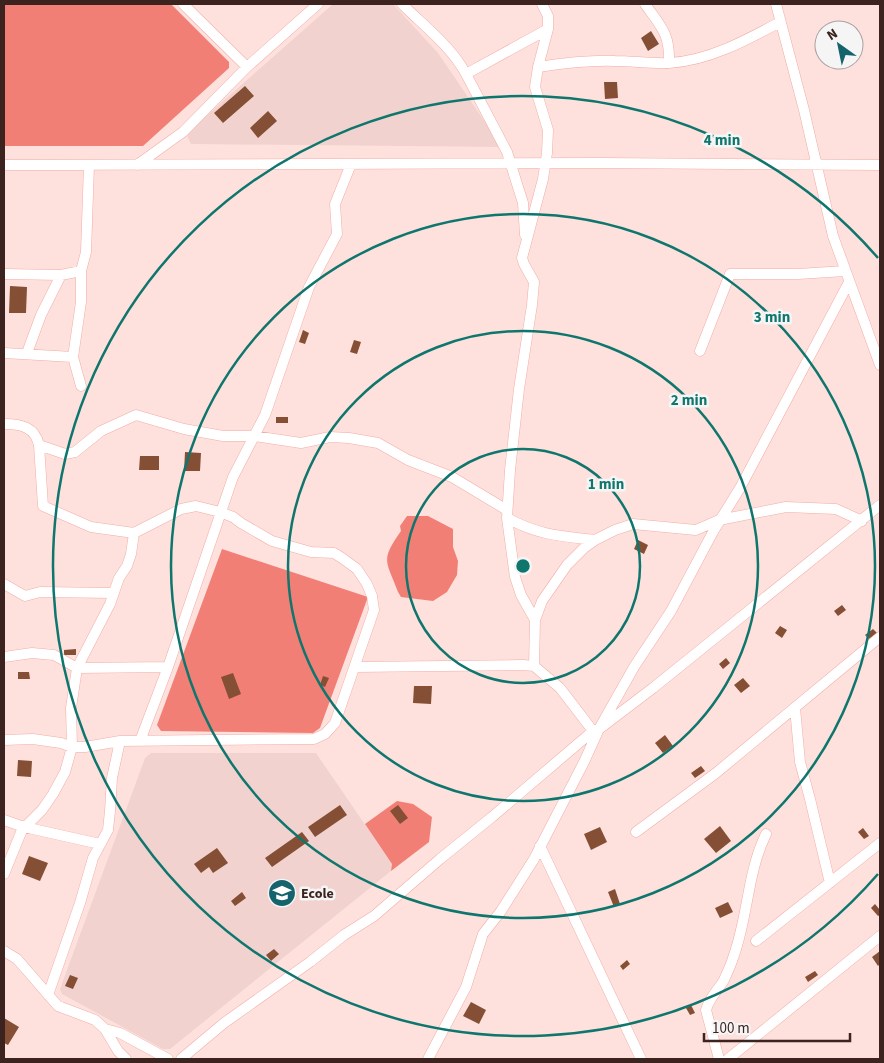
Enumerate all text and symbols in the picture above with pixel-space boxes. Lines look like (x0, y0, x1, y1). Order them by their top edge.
north arrow (814, 20, 864, 70)
text: N (823, 24, 842, 46)
text: 4 min (704, 130, 740, 151)
text: 3 min (754, 307, 790, 328)
text: 2 min (671, 390, 707, 411)
text: 1 min (588, 474, 624, 495)
centre of rings (514, 557, 532, 575)
school or university icon: Ecole (267, 878, 297, 908)
place label: Ecole (301, 884, 334, 904)
scale bar (704, 1010, 850, 1042)
text: 100 m (712, 1018, 750, 1039)

